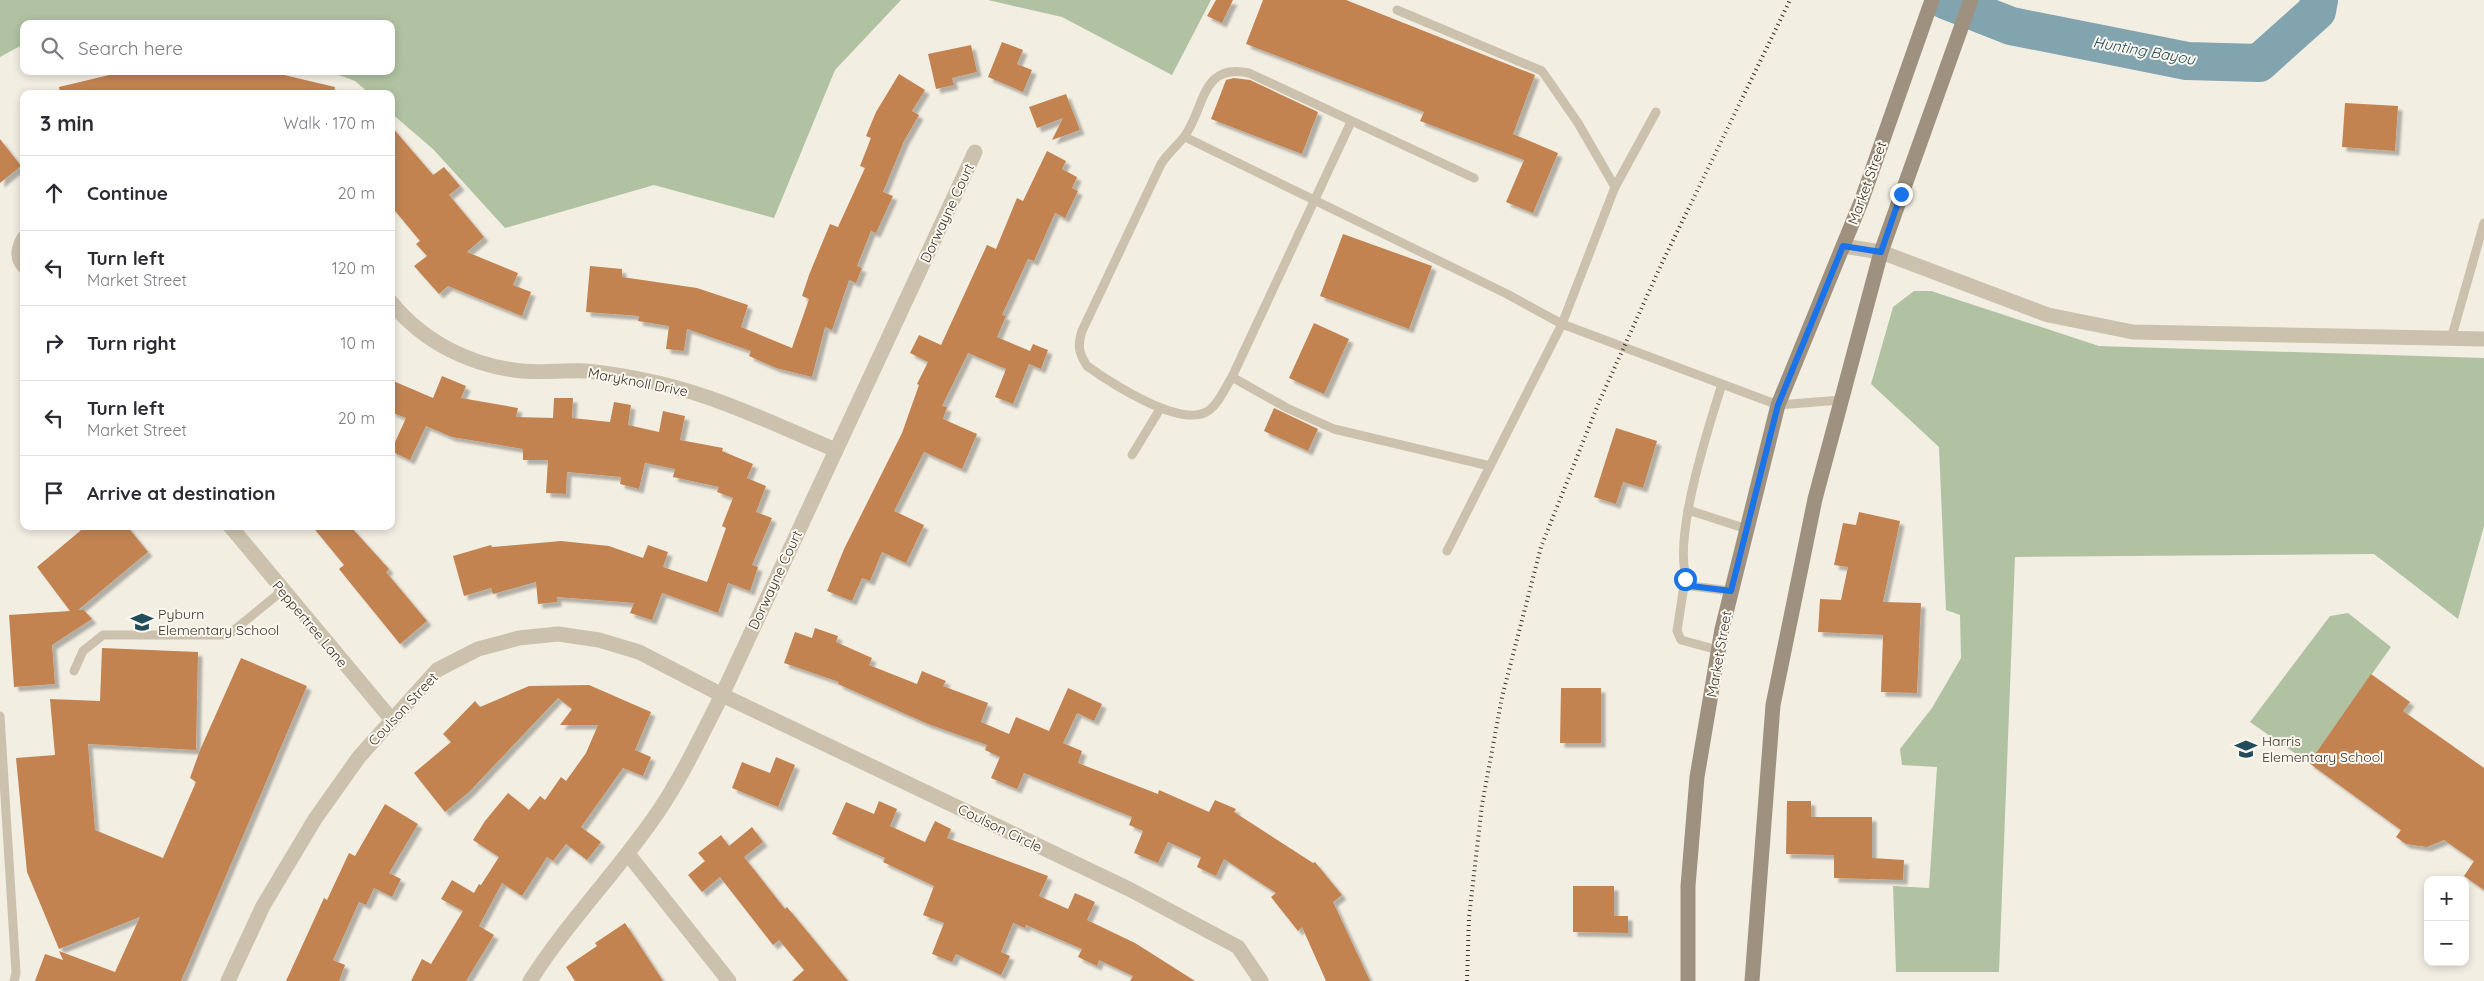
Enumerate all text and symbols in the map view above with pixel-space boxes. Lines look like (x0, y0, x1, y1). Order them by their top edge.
search box (20, 20, 395, 75)
water label: Hunting Bayou (2092, 32, 2198, 69)
icon: search (38, 34, 66, 62)
text: Search here (78, 36, 183, 60)
text: 3 min (40, 110, 94, 136)
text: Walk · 170 m (283, 113, 375, 133)
street label: Market Street (1844, 139, 1890, 227)
street label: Dorwayne Court (916, 160, 978, 265)
icon: ahead (40, 179, 68, 207)
text: Continue (87, 181, 168, 205)
text: 20 m (338, 183, 375, 203)
route end (1890, 183, 1913, 206)
text: Turn left (87, 246, 165, 270)
icon: left (40, 254, 68, 282)
text: 120 m (332, 258, 375, 278)
text: Market Street (87, 270, 187, 290)
icon: right (40, 329, 68, 357)
text: Turn right (87, 331, 176, 355)
text: 10 m (341, 333, 375, 353)
street label: Maryknoll Drive (587, 363, 690, 401)
text: Turn left (87, 396, 165, 420)
icon: left (40, 404, 68, 432)
text: 20 m (338, 408, 375, 428)
text: Market Street (87, 420, 187, 440)
icon: arrive (40, 479, 68, 507)
text: Arrive at destination (87, 481, 276, 505)
street label: Dorwayne Court (744, 527, 806, 632)
route start (1674, 568, 1697, 591)
street label: Peppertree Lane (268, 577, 352, 671)
place label: Pyburn Elementary School (158, 605, 279, 639)
school or university icon: Pyburn Elementary School (129, 609, 155, 635)
street label: Market Street (1703, 609, 1735, 699)
street label: Coulson Street (364, 668, 442, 750)
place label: Harris Elementary School (2262, 732, 2383, 766)
school or university icon: Harris Elementary School (2233, 736, 2259, 762)
street label: Coulson Circle (955, 800, 1045, 856)
map controls (2424, 876, 2469, 966)
button: + (2424, 876, 2469, 921)
button: − (2424, 921, 2469, 966)

